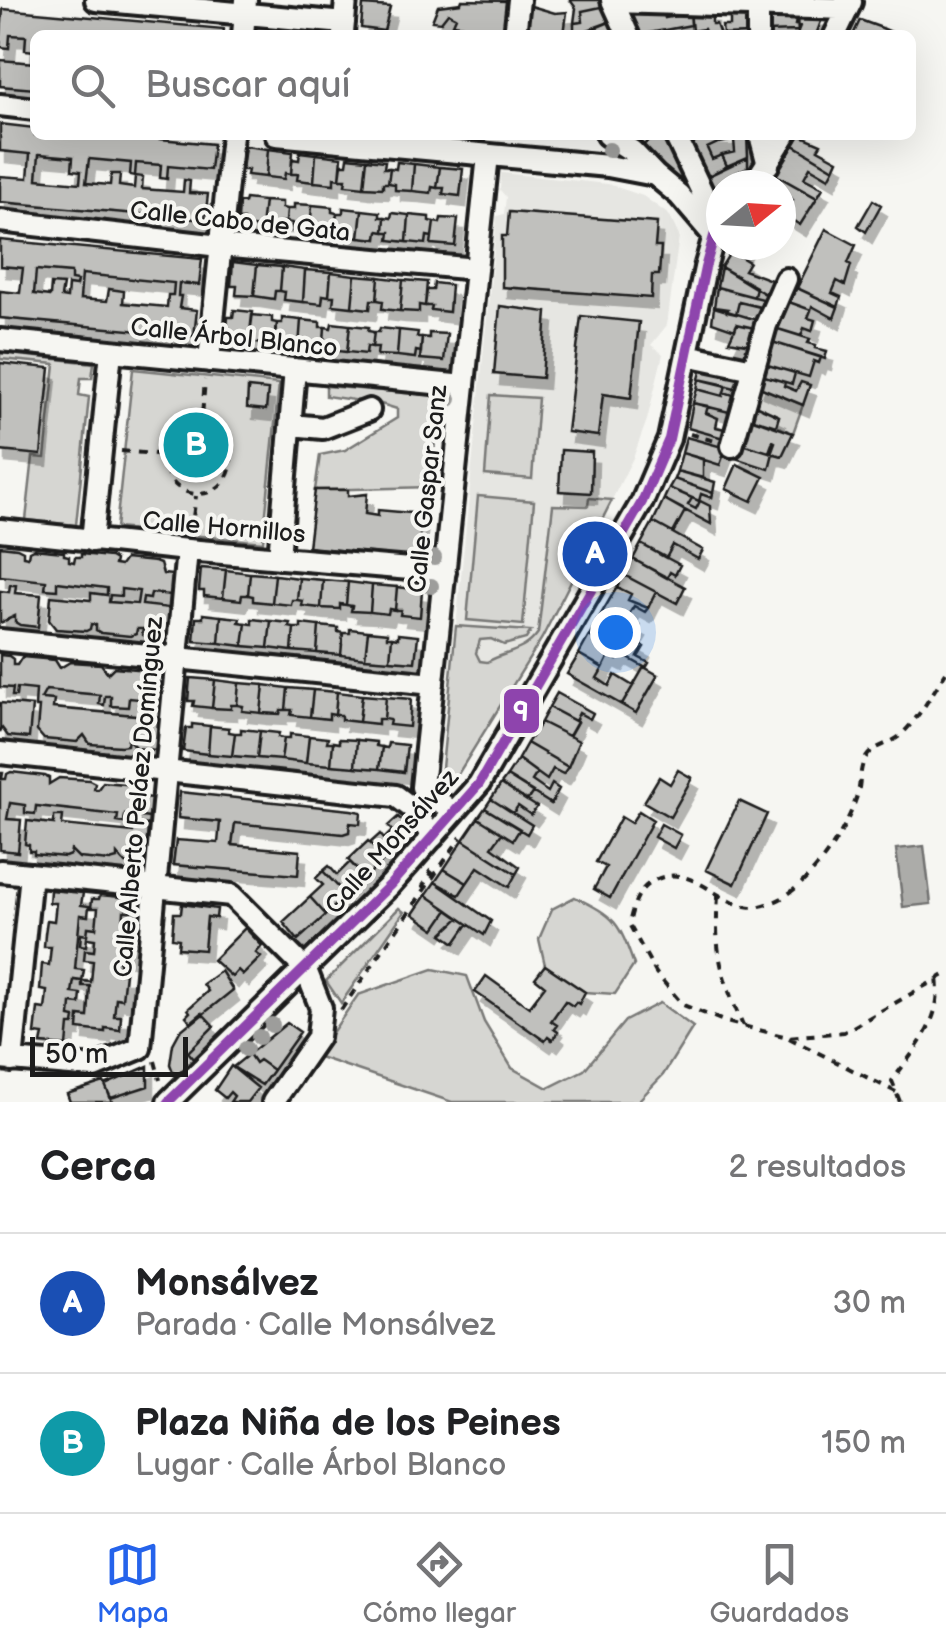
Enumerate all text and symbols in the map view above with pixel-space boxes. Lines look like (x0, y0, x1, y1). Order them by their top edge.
search box (30, 30, 916, 140)
icon: search (65, 58, 120, 113)
text: Buscar aquí (145, 63, 351, 108)
north arrow (706, 170, 796, 260)
street label: Calle Cabo de Gata (128, 195, 352, 249)
street label: Calle Árbol Blanco (129, 312, 339, 364)
street label: Calle Gaspar Sanz (402, 382, 454, 595)
pin: B (164, 408, 228, 482)
street label: Calle Hornillos (141, 505, 307, 551)
pin: A (562, 516, 628, 592)
your location (590, 607, 641, 658)
street label: Calle Alberto Peláez Domínguez (108, 614, 170, 979)
line badge: 9 (502, 687, 541, 735)
text: 9 (513, 696, 529, 729)
street label: Calle Monsálvez (319, 762, 466, 921)
scale bar (30, 1032, 188, 1076)
text: 50 m (45, 1038, 108, 1071)
text: Cerca (40, 1142, 157, 1193)
text: 2 resultados (728, 1148, 906, 1187)
text: Monsálvez (135, 1261, 318, 1306)
text: A (63, 1284, 82, 1323)
text: 30 m (832, 1284, 906, 1323)
text: Parada · Calle Monsálvez (135, 1306, 495, 1345)
text: Plaza Niña de los Peines (135, 1401, 561, 1446)
text: B (61, 1424, 84, 1463)
text: 150 m (821, 1424, 906, 1463)
text: Lugar · Calle Árbol Blanco (135, 1446, 506, 1485)
tab: Mapa (97, 1537, 169, 1630)
tab: Cómo llegar (362, 1537, 516, 1630)
tab: Guardados (710, 1537, 849, 1630)

